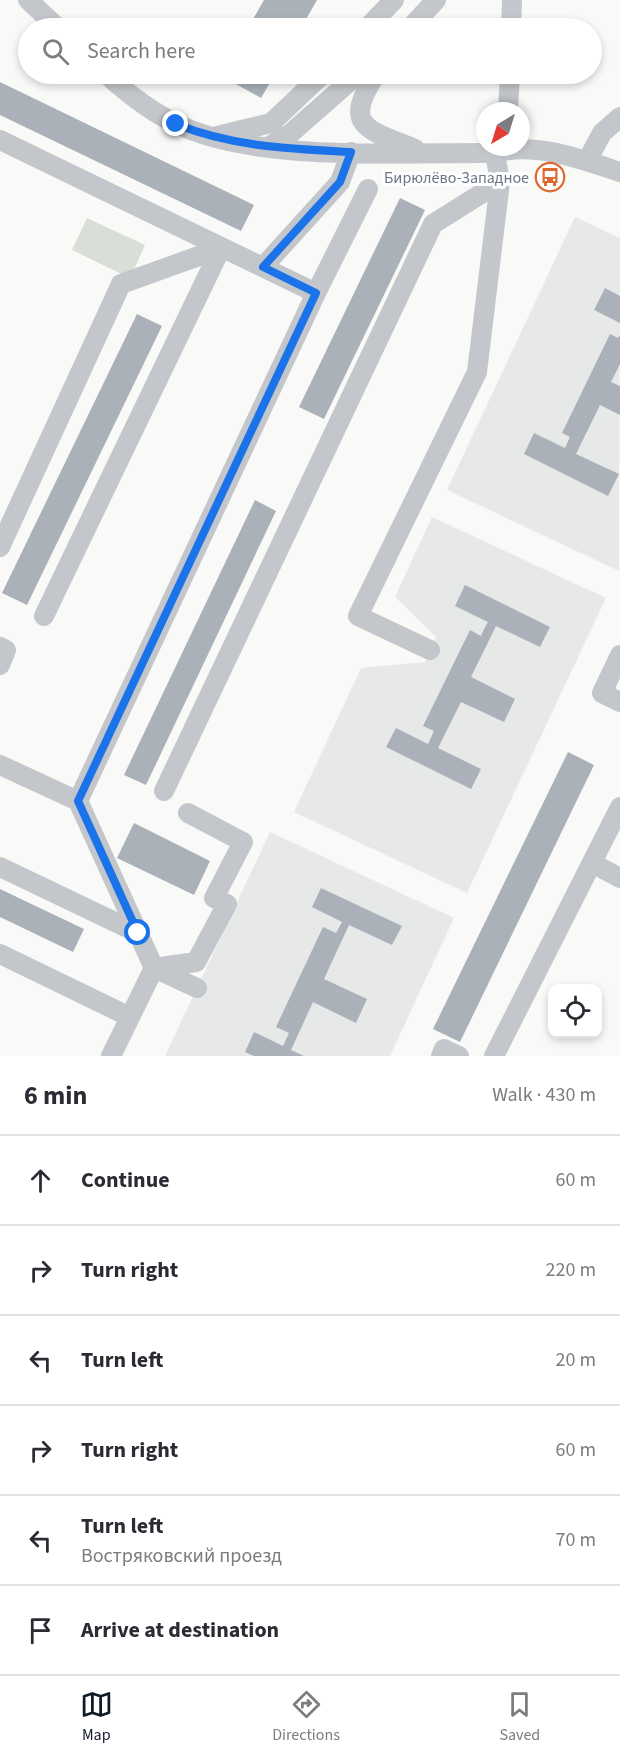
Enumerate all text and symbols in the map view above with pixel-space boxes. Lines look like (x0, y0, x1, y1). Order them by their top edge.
search box (18, 18, 602, 84)
icon: search (39, 35, 72, 68)
text: Search here (87, 35, 195, 67)
north arrow (476, 102, 530, 156)
route end (162, 110, 188, 136)
bus stop icon: Бирюлёво-Западное (534, 161, 566, 193)
place label: Бирюлёво-Западное (384, 167, 529, 189)
route start (124, 919, 150, 945)
map controls (548, 984, 602, 1038)
button: locate (548, 984, 602, 1038)
text: 6 min (24, 1077, 87, 1114)
text: Walk · 430 m (492, 1081, 596, 1109)
icon: ahead (24, 1164, 57, 1197)
text: Continue (81, 1164, 170, 1196)
text: 60 m (556, 1166, 596, 1194)
icon: right (24, 1254, 57, 1287)
text: Turn right (81, 1254, 178, 1286)
text: 220 m (546, 1256, 596, 1284)
icon: left (24, 1344, 57, 1377)
text: Turn left (81, 1344, 163, 1376)
text: 20 m (556, 1346, 596, 1374)
icon: right (24, 1434, 57, 1467)
text: Turn right (81, 1434, 178, 1466)
text: 60 m (556, 1436, 596, 1464)
text: Turn left (81, 1510, 163, 1542)
icon: left (24, 1524, 57, 1557)
text: 70 m (556, 1526, 596, 1554)
text: Востряковский проезд (81, 1542, 282, 1570)
icon: arrive (24, 1614, 57, 1647)
text: Arrive at destination (81, 1614, 279, 1646)
tab: Map (80, 1688, 113, 1746)
tab: Directions (272, 1688, 340, 1746)
tab: Saved (499, 1688, 540, 1746)

